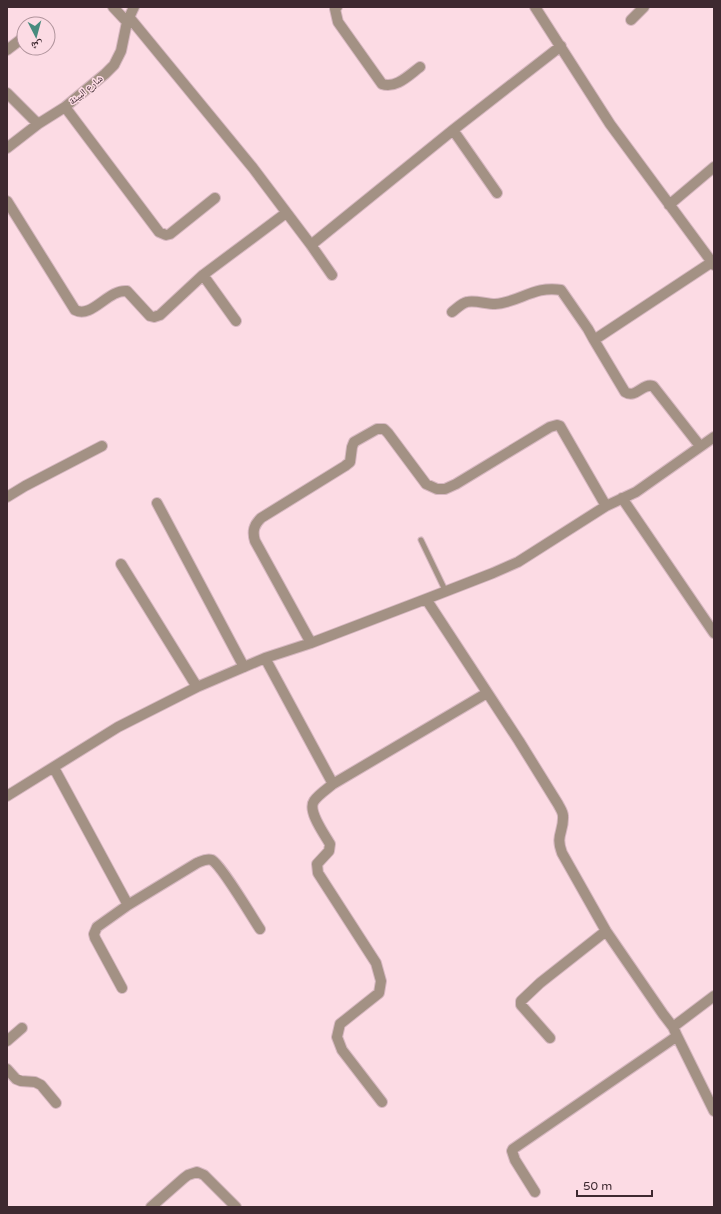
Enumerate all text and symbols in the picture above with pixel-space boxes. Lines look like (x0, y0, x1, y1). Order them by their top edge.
north arrow (16, 16, 56, 56)
text: ش (30, 37, 43, 53)
street label: شارع البيئة (67, 72, 106, 107)
scale bar (577, 1172, 652, 1198)
text: 50 m (583, 1179, 612, 1193)

